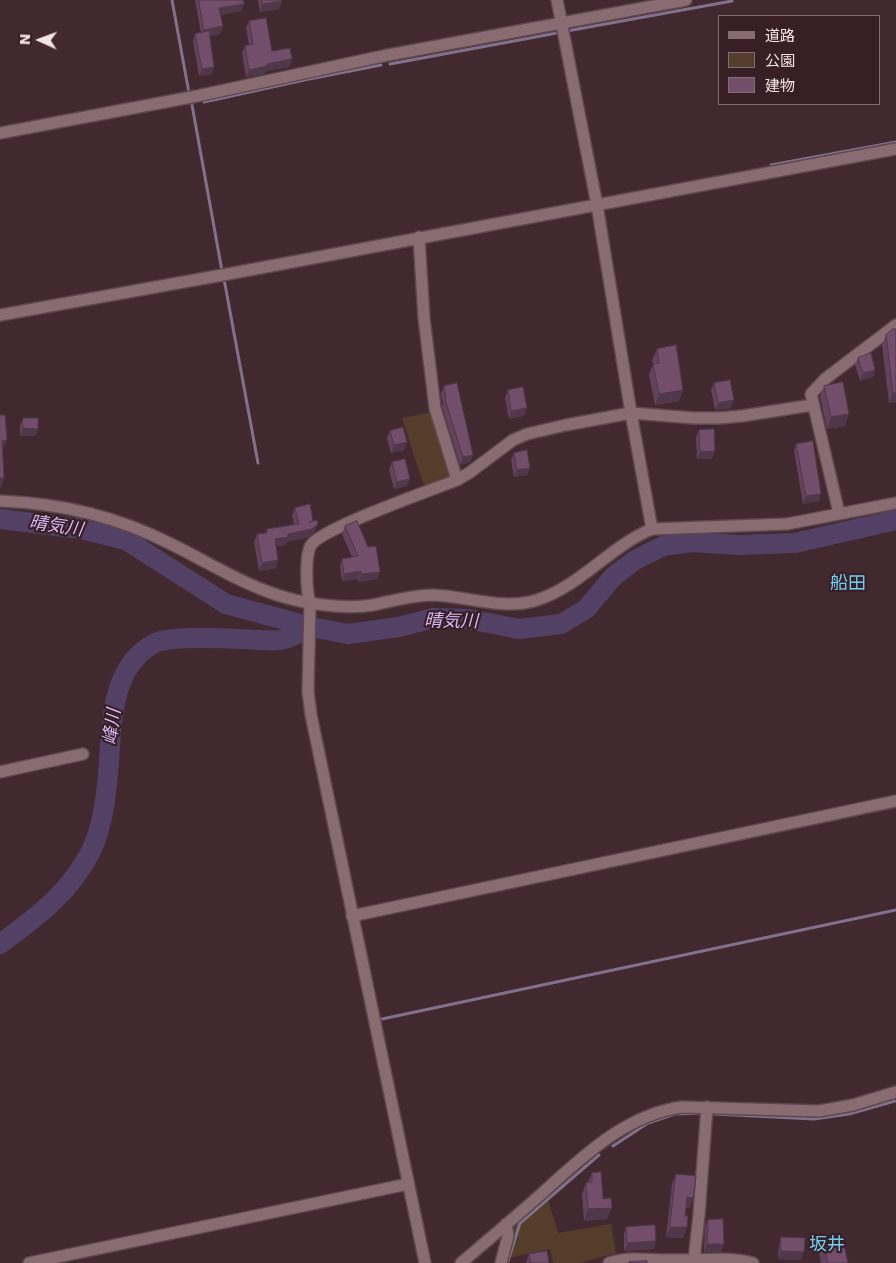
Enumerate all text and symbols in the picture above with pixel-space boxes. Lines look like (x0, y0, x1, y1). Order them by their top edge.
north arrow (15, 15, 65, 65)
legend (718, 15, 881, 105)
text: 道路 (765, 27, 795, 45)
text: N (17, 33, 33, 46)
text: 公園 (765, 52, 795, 70)
text: 建物 (765, 77, 795, 95)
water label: 晴気川 (28, 513, 84, 541)
district label: 船田 (830, 573, 866, 595)
water label: 晴気川 (424, 611, 478, 633)
water label: 峰川 (100, 708, 126, 746)
district label: 坂井 (809, 1234, 845, 1256)

